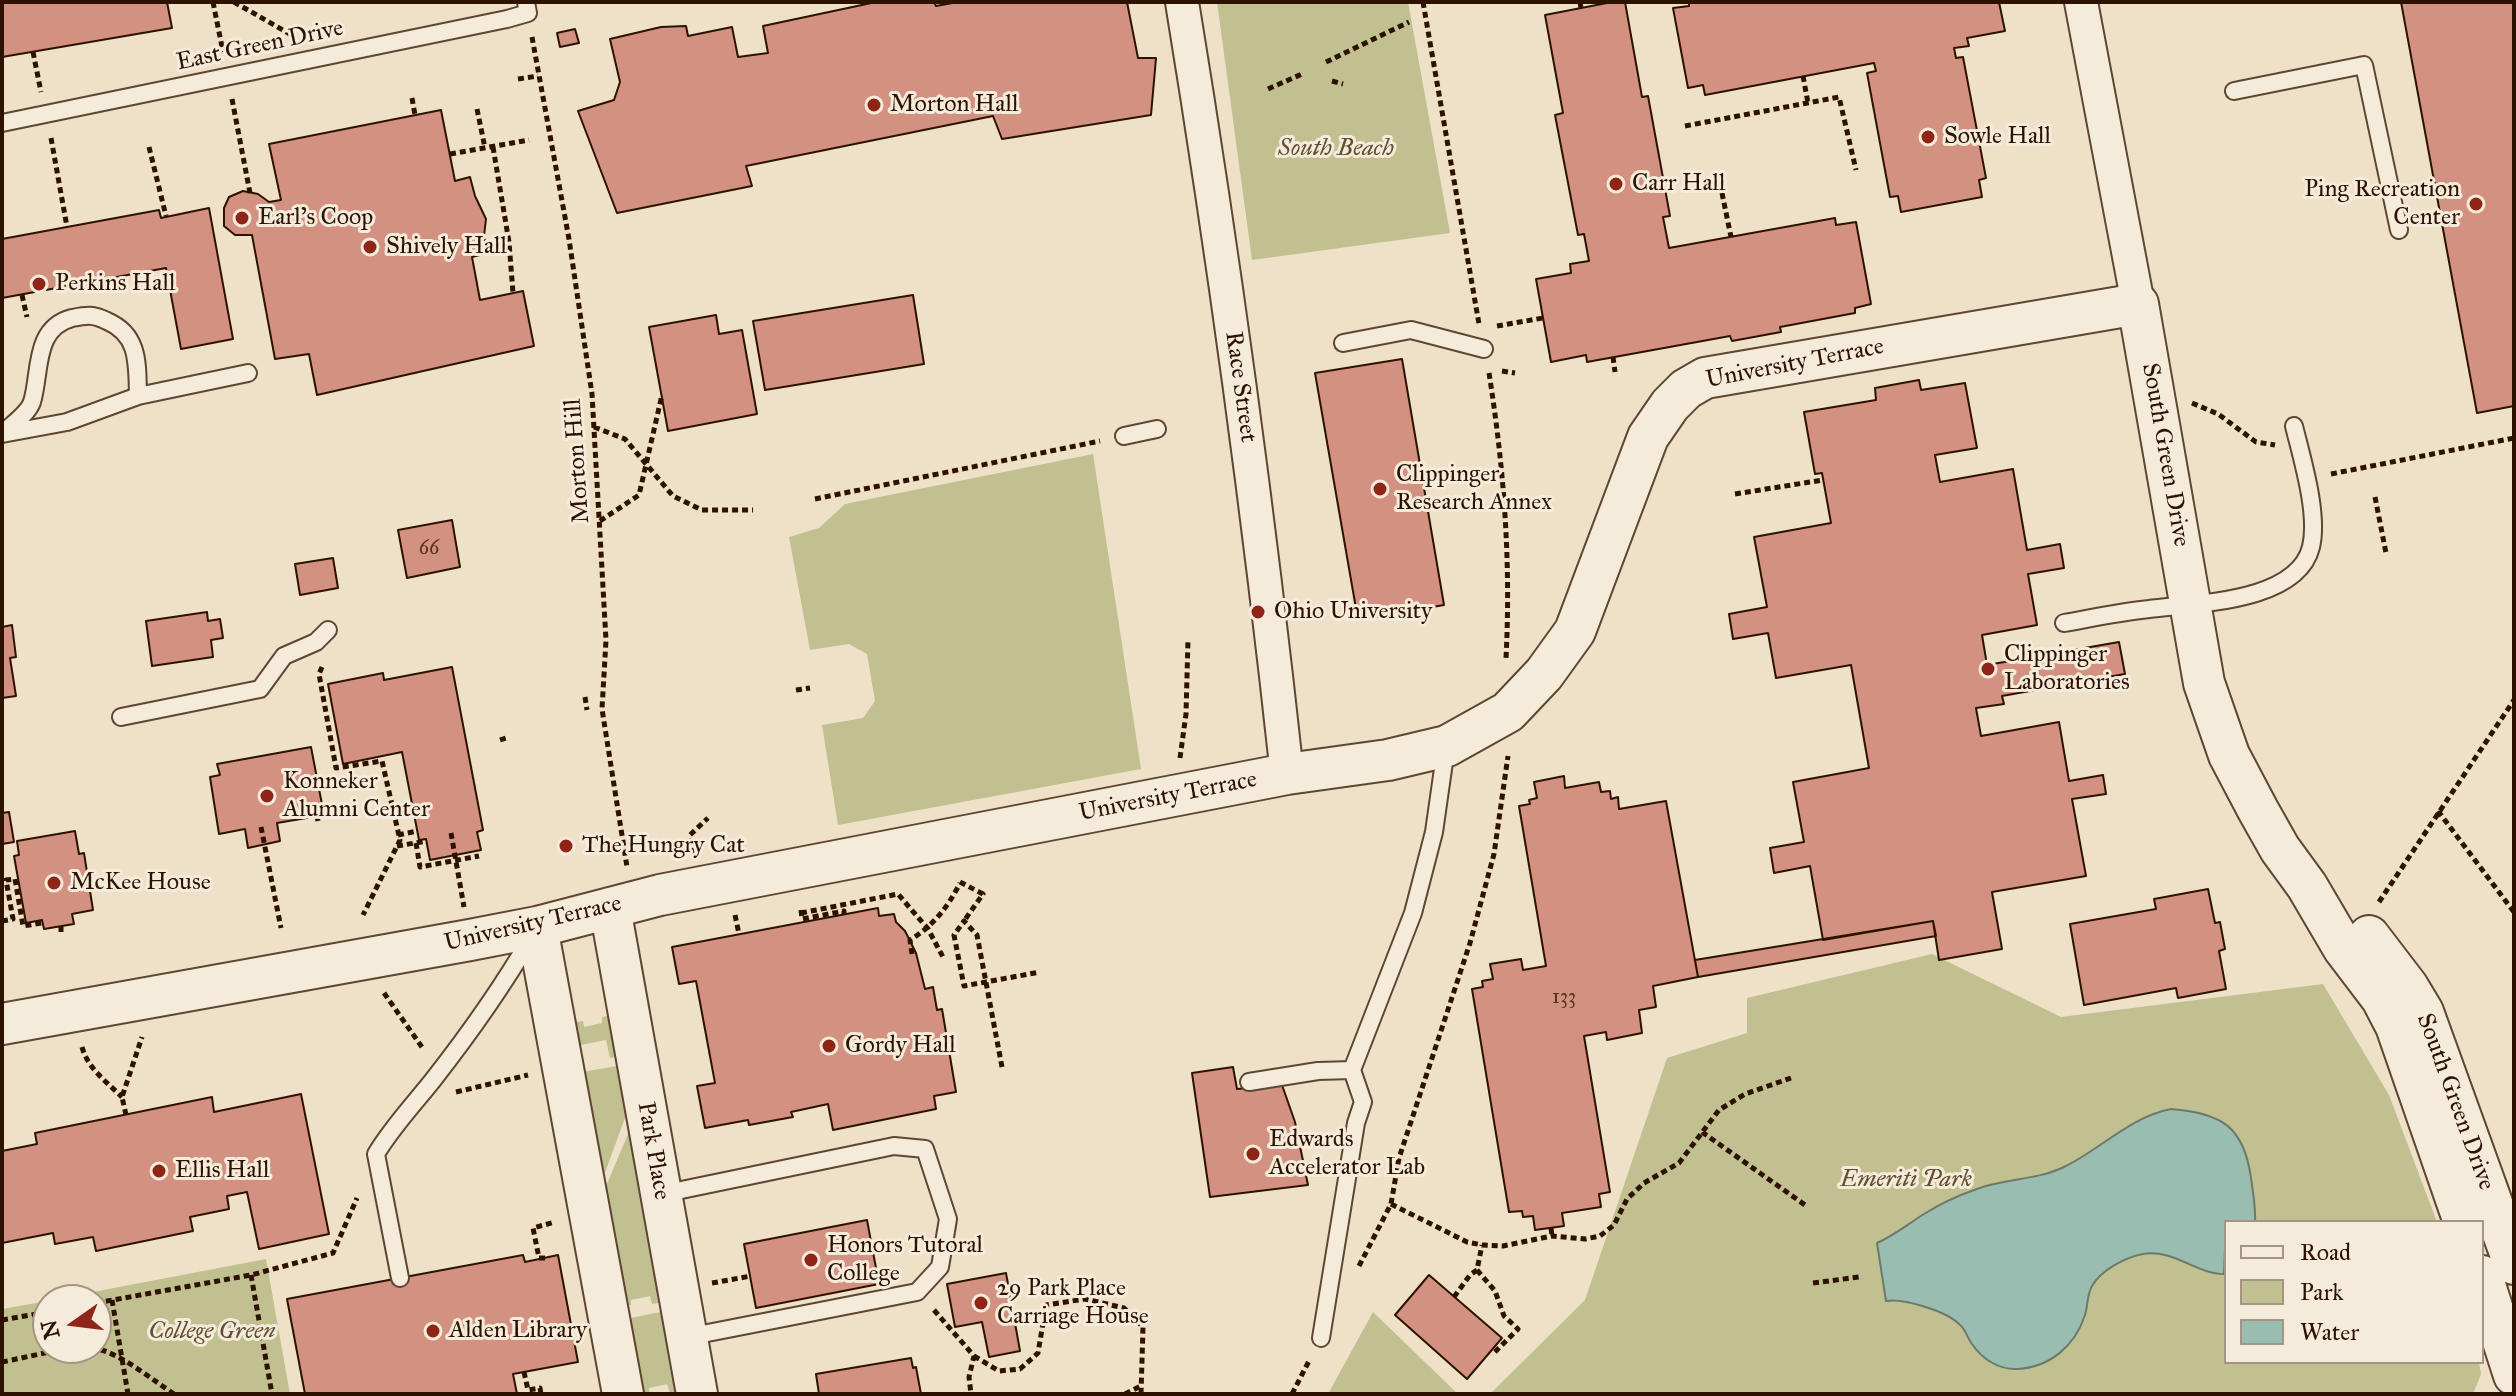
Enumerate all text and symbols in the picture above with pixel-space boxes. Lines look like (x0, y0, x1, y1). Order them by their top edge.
street label: East Green Drive (174, 14, 346, 78)
place label: Morton Hall (890, 91, 1018, 119)
marker: Morton Hall (865, 96, 883, 114)
place label: Sowle Hall (1944, 123, 2051, 151)
marker: Sowle Hall (1919, 128, 1937, 146)
park label: South Beach (1278, 135, 1394, 163)
place label: Carr Hall (1632, 170, 1726, 198)
marker: Carr Hall (1607, 175, 1625, 193)
place label: Ping Recreation Center (2304, 176, 2460, 232)
marker: Ping Recreation Center (2467, 195, 2485, 213)
place label: Earl's Coop (258, 204, 373, 232)
marker: Earl's Coop (233, 209, 251, 227)
place label: Shively Hall (386, 233, 507, 261)
marker: Shively Hall (361, 238, 379, 256)
place label: Perkins Hall (55, 270, 175, 298)
marker: Perkins Hall (30, 275, 48, 293)
street label: Race Street (1218, 330, 1262, 444)
street label: University Terrace (1704, 333, 1886, 395)
street label: South Green Drive (2135, 361, 2195, 549)
street label: Morton Hill (559, 398, 597, 524)
place label: Clippinger Research Annex (1396, 461, 1552, 517)
marker: Clippinger Research Annex (1371, 480, 1389, 498)
house number: 66 (419, 537, 439, 561)
place label: Ohio University (1274, 598, 1432, 626)
marker: Ohio University (1249, 603, 1267, 621)
place label: Clippinger Laboratories (2004, 641, 2130, 697)
marker: Clippinger Laboratories (1979, 660, 1997, 678)
street label: University Terrace (1077, 766, 1259, 828)
place label: Konneker Alumni Center (283, 768, 430, 824)
marker: Konneker Alumni Center (258, 787, 276, 805)
place label: The Hungry Cat (582, 832, 745, 860)
marker: The Hungry Cat (557, 837, 575, 855)
place label: McKee House (70, 869, 211, 897)
marker: McKee House (45, 874, 63, 892)
street label: University Terrace (442, 890, 624, 958)
house number: 133 (1552, 986, 1576, 1010)
street label: South Green Drive (2410, 1010, 2500, 1194)
place label: Gordy Hall (845, 1032, 956, 1060)
marker: Gordy Hall (820, 1037, 838, 1055)
street label: Park Place (630, 1100, 676, 1202)
place label: Edwards Accelerator Lab (1269, 1126, 1425, 1182)
marker: Edwards Accelerator Lab (1244, 1145, 1262, 1163)
place label: Ellis Hall (175, 1157, 270, 1185)
marker: Ellis Hall (150, 1162, 168, 1180)
park label: Emeriti Park (1840, 1166, 1972, 1194)
legend (2224, 1220, 2484, 1364)
place label: Honors Tutoral College (827, 1232, 983, 1288)
text: Road (2300, 1237, 2351, 1267)
marker: Honors Tutoral College (802, 1251, 820, 1269)
place label: 29 Park Place Carriage House (997, 1275, 1149, 1331)
text: Park (2300, 1277, 2343, 1307)
north arrow (32, 1284, 112, 1364)
marker: 29 Park Place Carriage House (972, 1294, 990, 1312)
text: N (35, 1317, 66, 1342)
place label: Alden Library (449, 1317, 587, 1345)
text: Water (2300, 1317, 2359, 1347)
park label: College Green (149, 1318, 275, 1346)
marker: Alden Library (424, 1322, 442, 1340)

